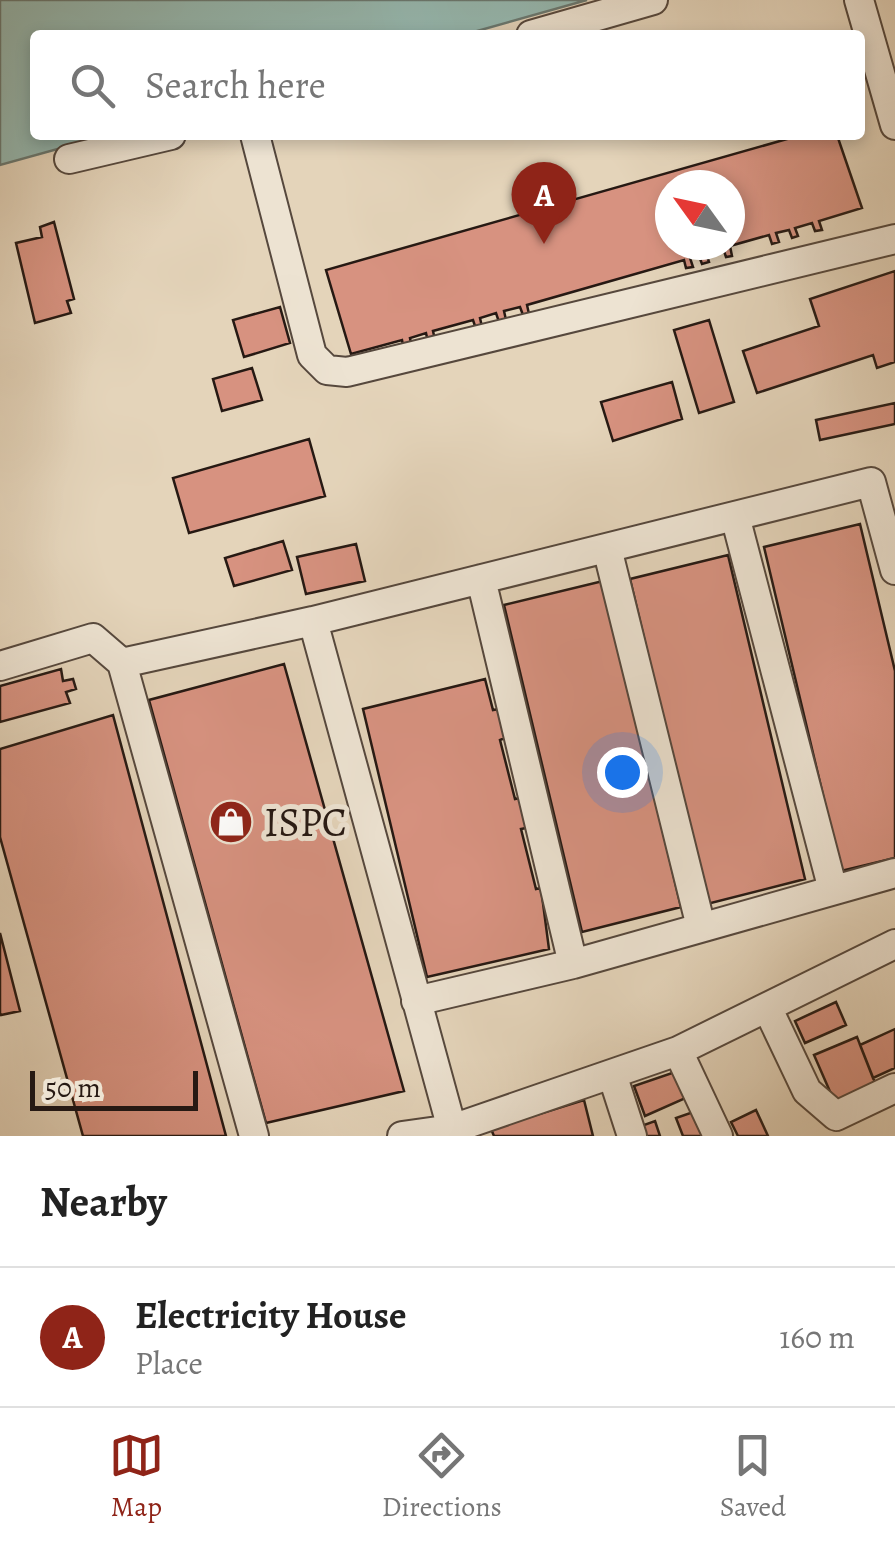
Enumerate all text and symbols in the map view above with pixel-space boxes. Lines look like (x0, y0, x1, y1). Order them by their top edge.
search box (30, 30, 865, 140)
icon: search (65, 58, 120, 113)
text: Search here (145, 59, 326, 111)
pin: A (512, 162, 576, 244)
north arrow (655, 170, 745, 260)
your location (597, 747, 648, 798)
place label: ISPC (264, 795, 347, 850)
shop icon: ISPC (208, 799, 254, 845)
scale bar (30, 1066, 198, 1110)
text: 50 m (45, 1069, 101, 1107)
text: Nearby (40, 1173, 167, 1230)
text: Electricity House (135, 1289, 406, 1341)
text: A (62, 1315, 83, 1359)
text: 160 m (779, 1315, 855, 1359)
text: Place (135, 1341, 203, 1385)
tab: Map (109, 1428, 164, 1526)
tab: Directions (382, 1428, 502, 1526)
tab: Saved (720, 1428, 786, 1526)

